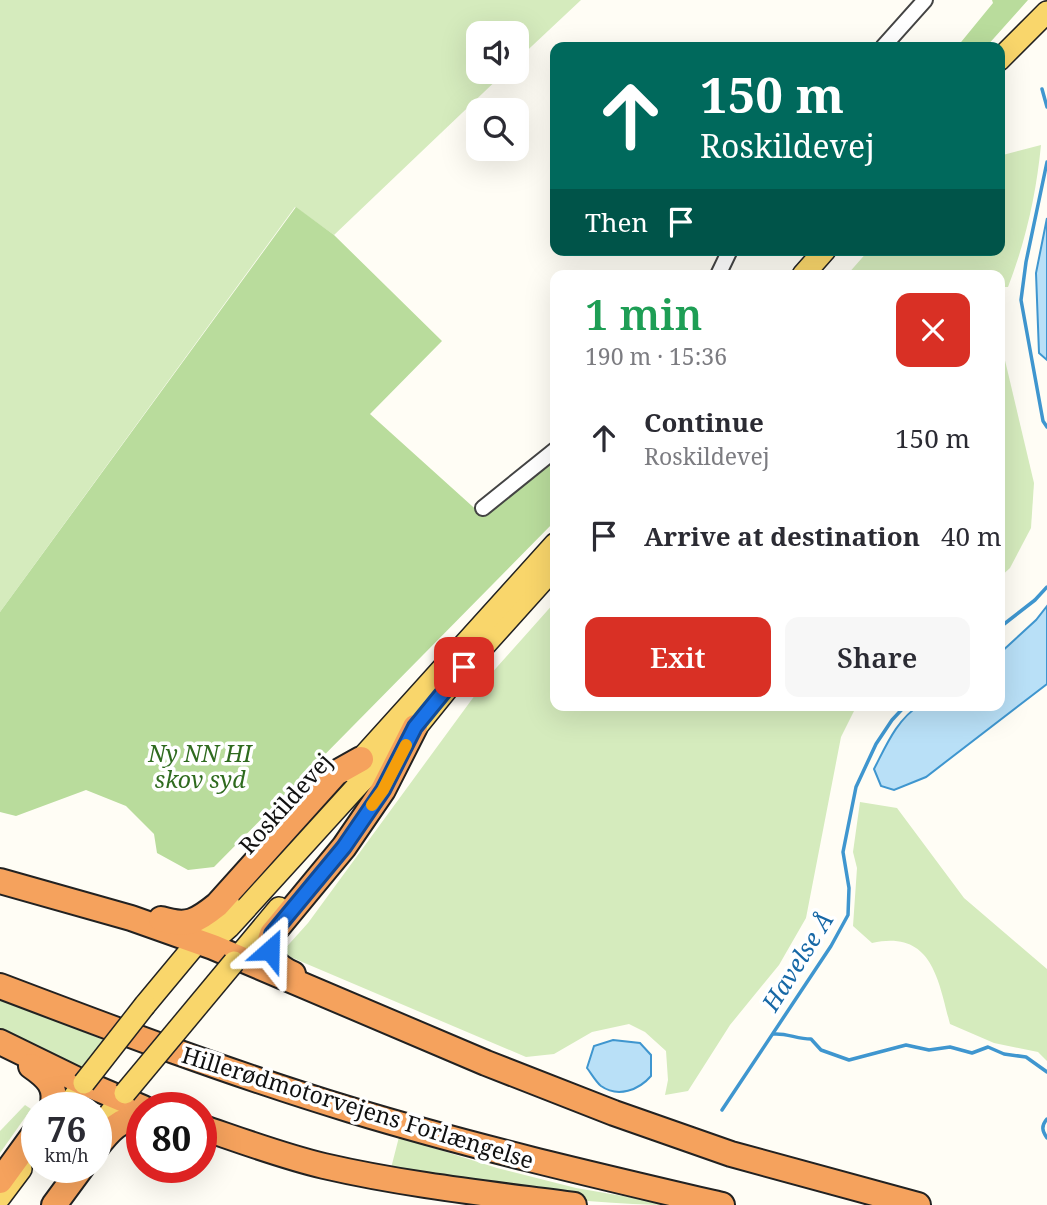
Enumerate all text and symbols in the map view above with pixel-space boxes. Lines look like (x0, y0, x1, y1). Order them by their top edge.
map controls (466, 21, 529, 161)
button: sound (466, 21, 529, 84)
text: 150 m (700, 61, 844, 127)
icon: ahead (585, 70, 676, 161)
button: search (466, 98, 529, 161)
text: Roskildevej (700, 124, 875, 167)
icon: arrive (662, 203, 700, 241)
text: Then (585, 204, 648, 240)
text: 1 min (585, 285, 702, 342)
button: close (896, 293, 970, 367)
text: 190 m · 15:36 (585, 340, 727, 372)
text: Continue (644, 404, 764, 440)
icon: ahead (585, 419, 623, 457)
text: 150 m (895, 420, 970, 456)
text: Roskildevej (644, 440, 770, 472)
icon: arrive (585, 517, 623, 555)
text: Arrive at destination (644, 518, 920, 554)
text: 40 m (941, 518, 1001, 554)
button: Exit (585, 617, 771, 697)
button: Share (785, 617, 970, 697)
pin (434, 637, 494, 697)
icon: arrive (445, 648, 483, 686)
park label: Ny NN HI skov syd (147, 737, 253, 795)
street label: Roskildevej (231, 746, 339, 860)
water label: Havelse Å (753, 905, 840, 1018)
position arrow (233, 913, 307, 987)
street label: Hillerødmotorvejens Forlængelse (178, 1038, 538, 1176)
speed limit sign: 80 (126, 1092, 217, 1183)
text: 76 (47, 1105, 86, 1152)
text: km/h (44, 1143, 89, 1167)

